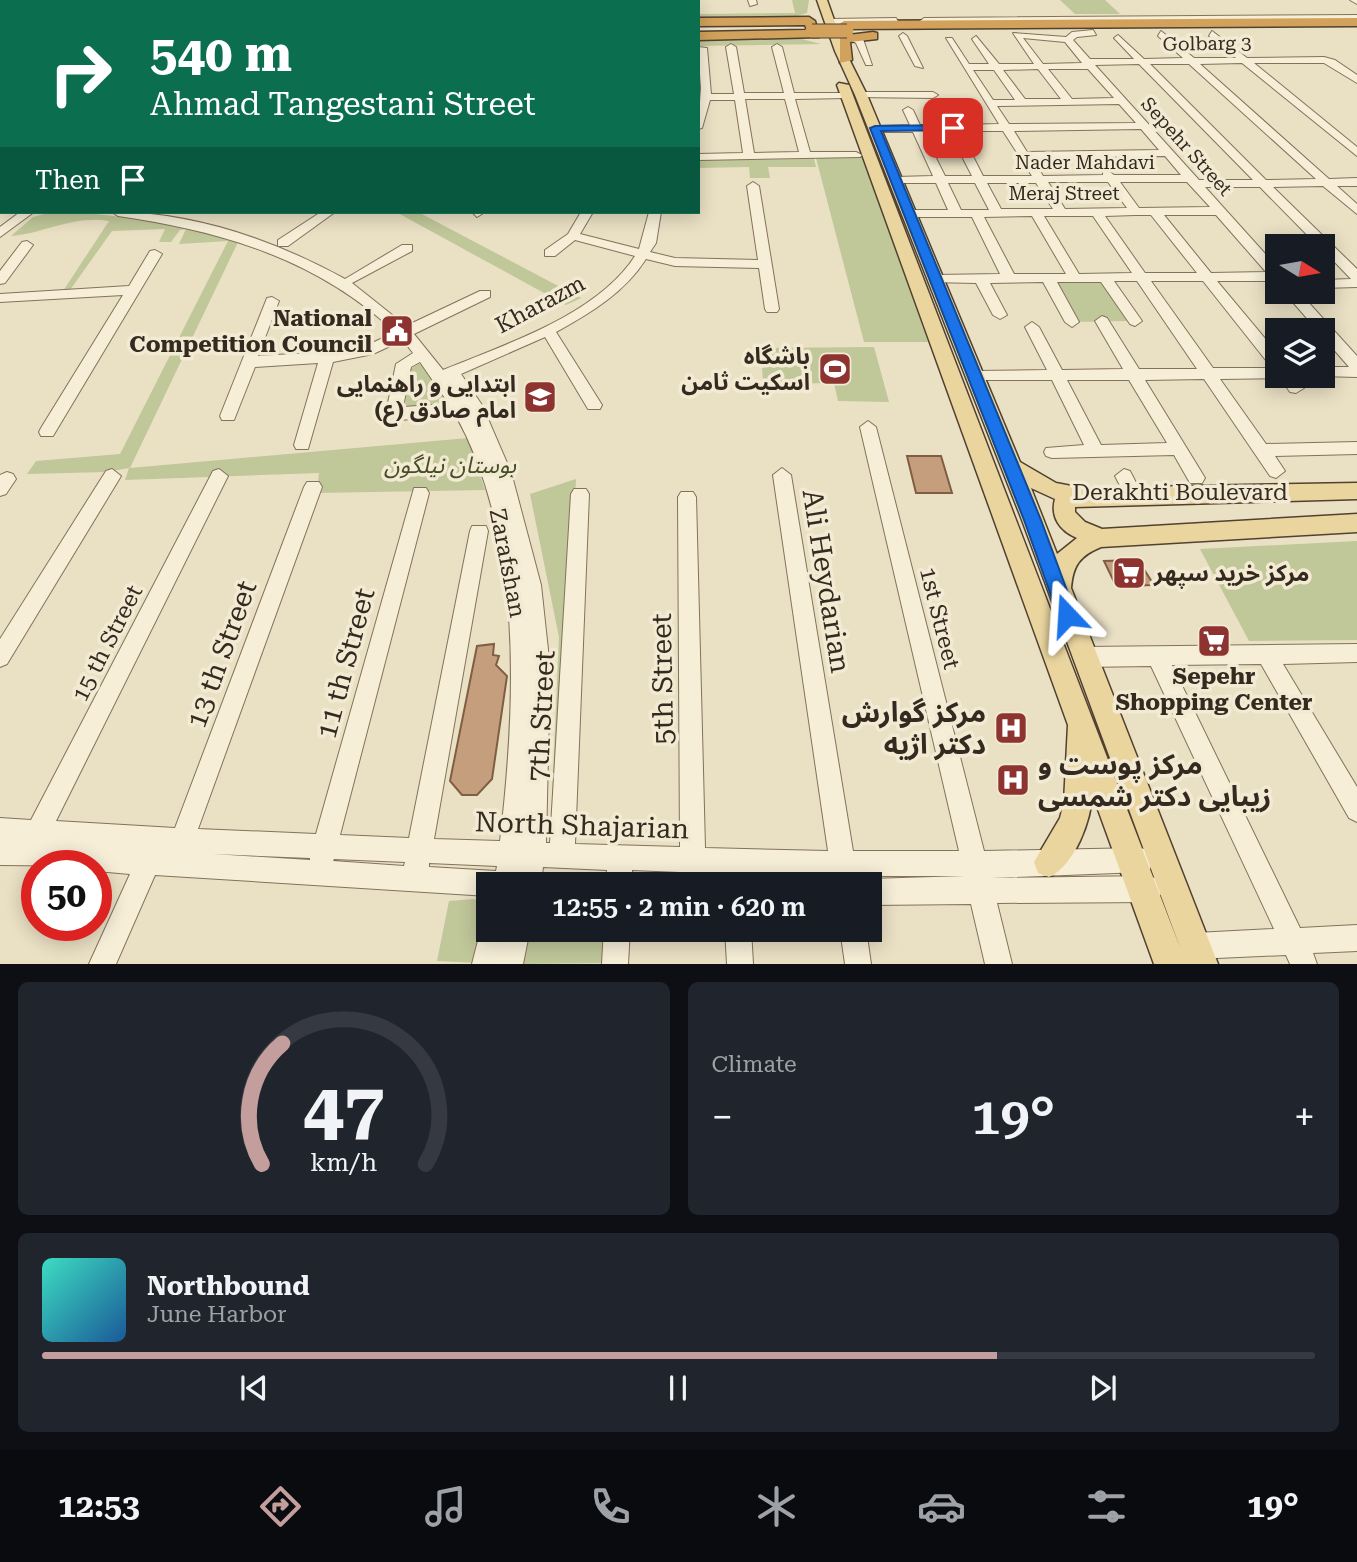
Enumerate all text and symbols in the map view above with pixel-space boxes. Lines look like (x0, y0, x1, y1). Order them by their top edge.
text: 540 m (150, 26, 292, 83)
icon: right (35, 28, 126, 119)
street label: Golbarg 3 (1162, 31, 1252, 56)
text: Ahmad Tangestani Street (150, 85, 536, 123)
street label: Sepehr Street (1136, 92, 1237, 200)
pin (923, 98, 983, 158)
icon: arrive (934, 109, 972, 147)
street label: Nader Mahdavi (1015, 151, 1155, 174)
icon: arrive (114, 161, 152, 199)
text: Then (35, 165, 100, 195)
street label: Meraj Street (1008, 182, 1120, 205)
north arrow (1265, 234, 1335, 304)
map controls (1265, 234, 1335, 388)
street label: Kharazm (491, 270, 590, 339)
place label: National Competition Council (129, 305, 372, 358)
public building icon: National Competition Council (378, 312, 416, 350)
button: layers (1265, 318, 1335, 388)
place label: باشگاه اسکیت ثامن (681, 343, 810, 396)
sports icon: باشگاه اسکیت ثامن (816, 350, 854, 388)
place label: ابتدایی و راهنمایی امام صادق (ع) (337, 371, 516, 428)
school or university icon: ابتدایی و راهنمایی امام صادق (ع) (521, 378, 559, 416)
park label: بوستان نیلگون (384, 452, 517, 479)
street label: Derakhti Boulevard (1072, 479, 1288, 506)
street label: Ali Heydarian (796, 487, 857, 675)
street label: Zarafshan (484, 506, 531, 620)
supermarket icon: مرکز خرید سپهر (1110, 554, 1148, 592)
place label: مرکز خرید سپهر (1153, 560, 1310, 589)
street label: 1st Street (914, 564, 965, 672)
street label: 13 th Street (180, 576, 263, 732)
position arrow (1030, 578, 1104, 652)
street label: 15 th Street (67, 580, 148, 706)
street label: 11 th Street (310, 584, 381, 742)
street label: 5th Street (645, 613, 680, 745)
supermarket icon: Sepehr Shopping Center (1195, 622, 1233, 660)
street label: 7th Street (522, 649, 561, 783)
place label: Sepehr Shopping Center (1115, 663, 1313, 716)
place label: مرکز گوارش دکتر اژیه (842, 696, 986, 761)
hospital icon: مرکز گوارش دکتر اژیه (992, 709, 1030, 747)
place label: مرکز پوست و زیبایی دکتر شمسی (1038, 748, 1271, 813)
hospital icon: مرکز پوست و زیبایی دکتر شمسی (994, 761, 1032, 799)
street label: North Shajarian (474, 805, 690, 846)
speed limit sign: 50 (21, 850, 112, 941)
text: 12:55 · 2 min · 620 m (552, 892, 806, 922)
text: Climate (712, 1051, 797, 1078)
text: 47 (303, 1068, 385, 1153)
text: 19° (971, 1086, 1055, 1147)
text: − (712, 1095, 733, 1139)
text: + (1294, 1095, 1315, 1139)
text: km/h (310, 1148, 377, 1177)
text: Northbound (147, 1271, 310, 1301)
text: June Harbor (147, 1301, 287, 1328)
icon: previous (235, 1369, 273, 1407)
icon: pause (659, 1369, 697, 1407)
icon: next (1084, 1369, 1122, 1407)
icon: directions (256, 1482, 305, 1531)
icon: music (421, 1482, 470, 1531)
icon: phone (586, 1482, 635, 1531)
icon: climate (752, 1482, 801, 1531)
icon: car (917, 1482, 966, 1531)
icon: filters (1082, 1482, 1131, 1531)
text: 12:53 (58, 1487, 140, 1525)
text: 19° (1247, 1487, 1299, 1525)

